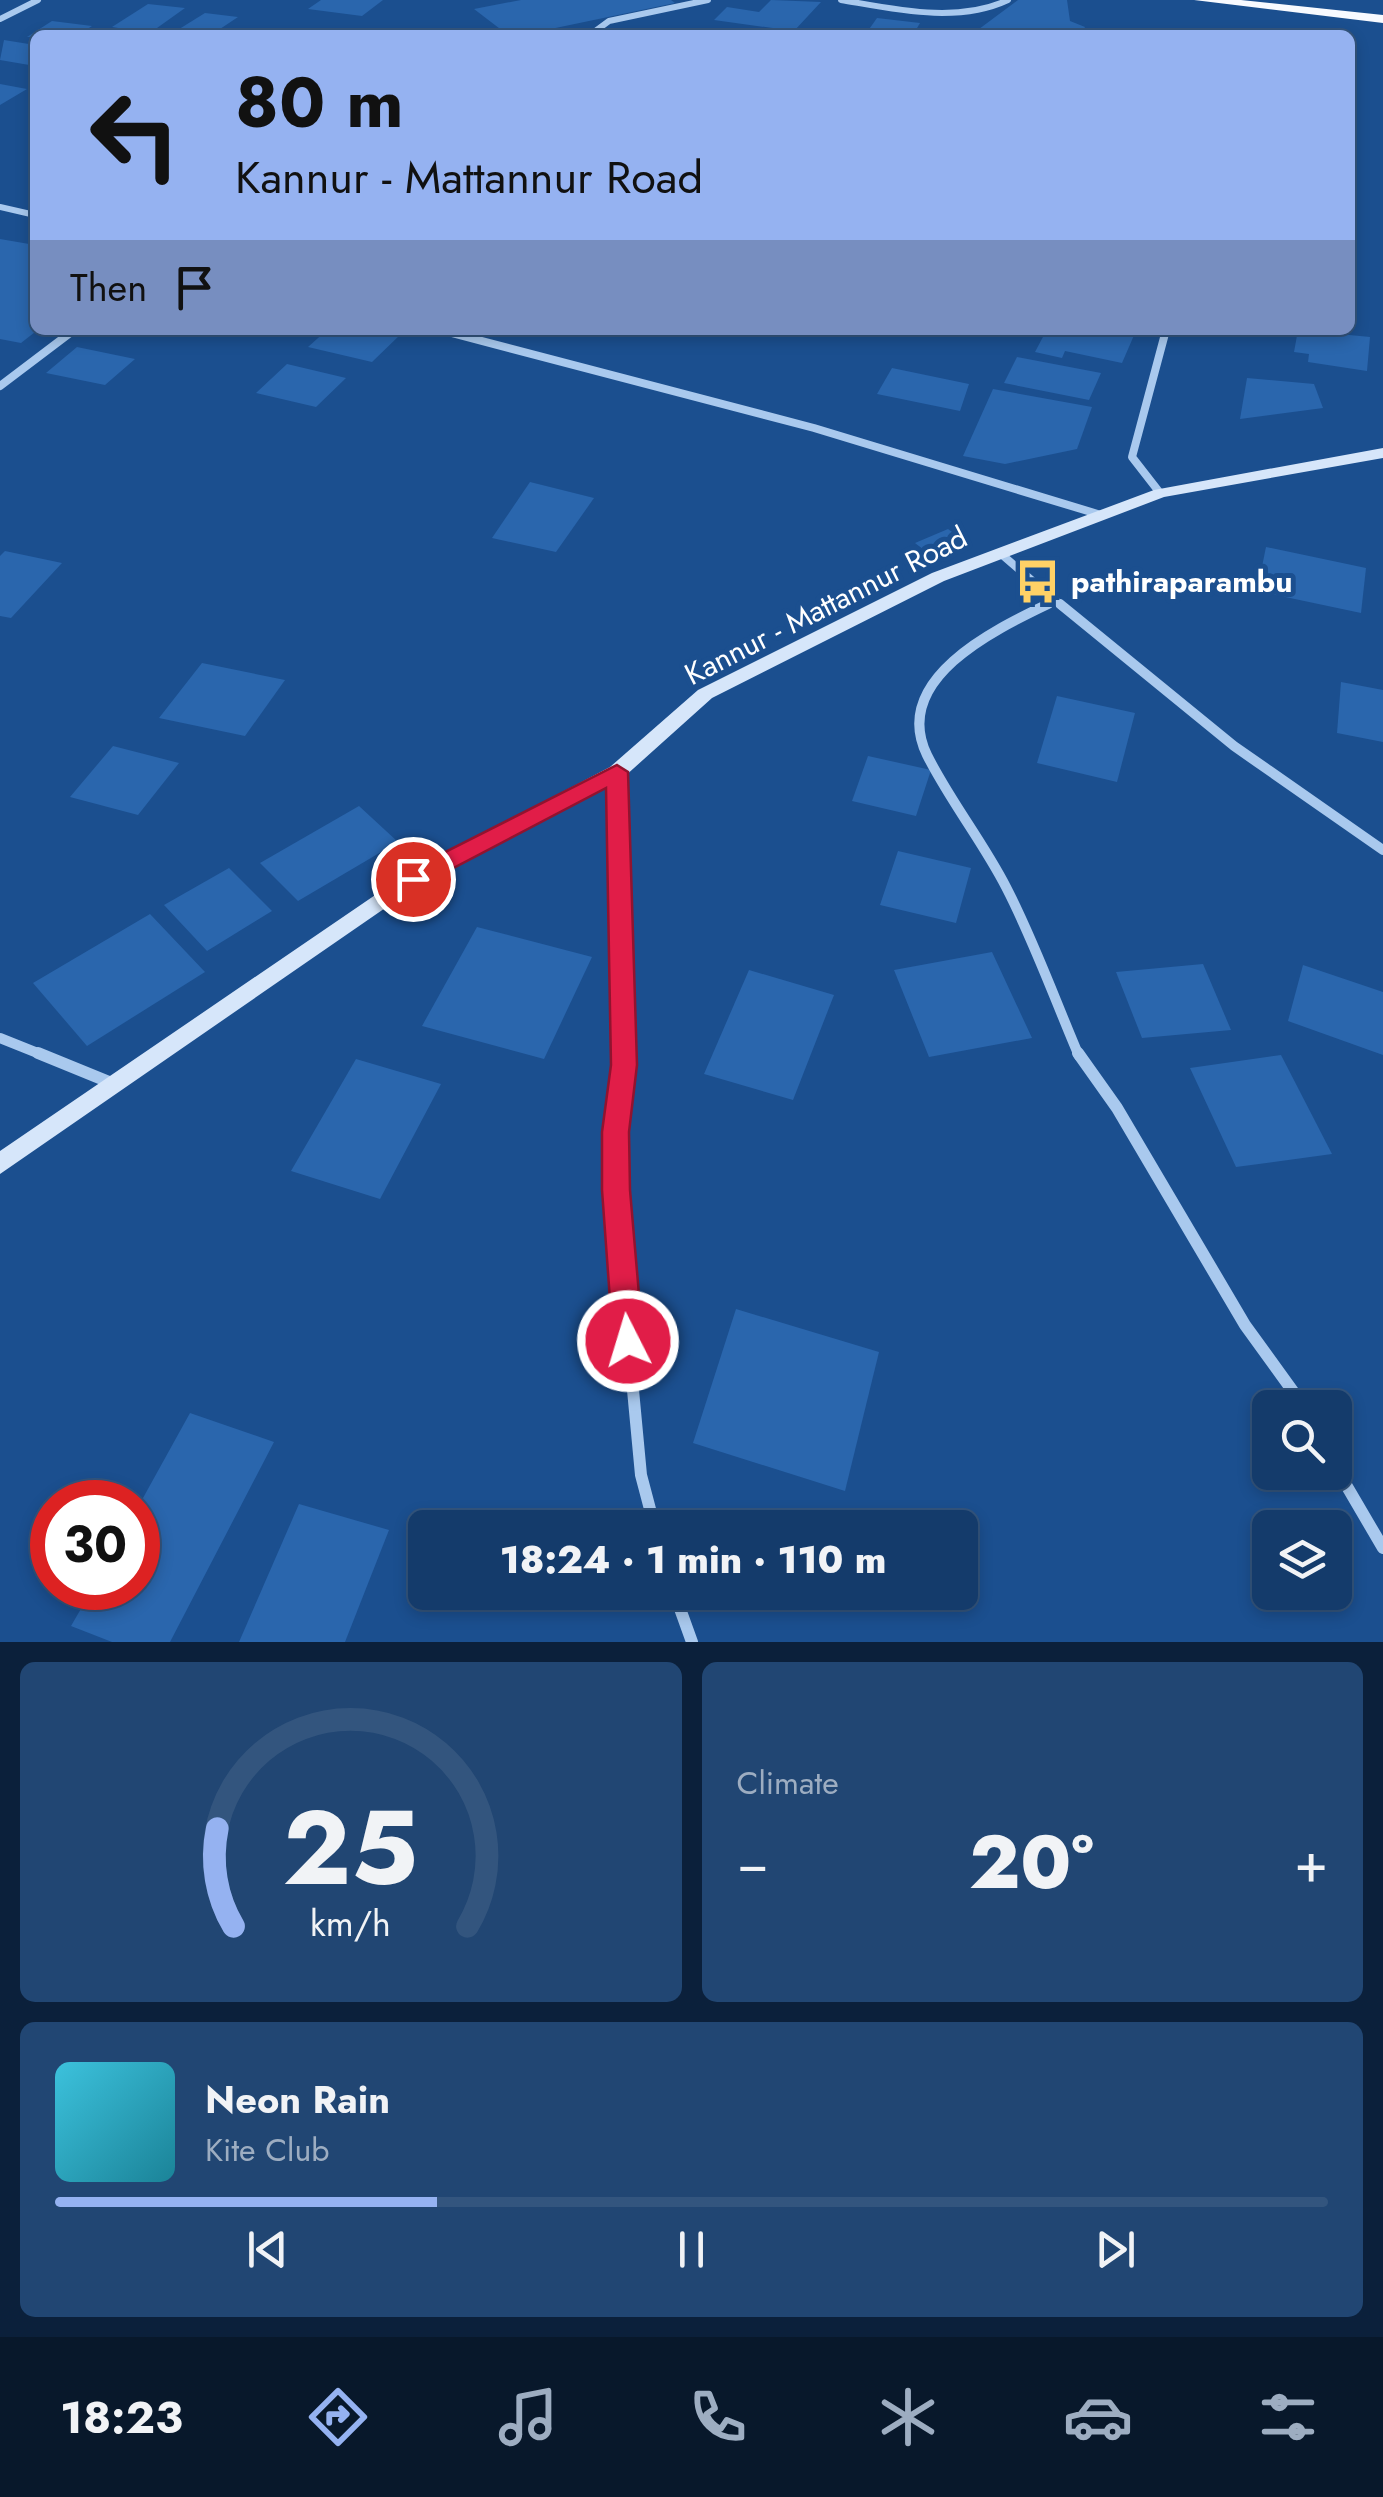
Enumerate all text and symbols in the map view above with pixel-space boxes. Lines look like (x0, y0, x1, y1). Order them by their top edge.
text: 80 m (235, 52, 404, 153)
icon: left (70, 70, 200, 200)
text: Kannur - Mattannur Road (235, 145, 703, 210)
text: Then (70, 260, 147, 315)
icon: arrive (167, 260, 222, 315)
street label: Kannur - Mattannur Road (677, 516, 975, 696)
bus stop icon: pathiraparambu (1014, 558, 1062, 606)
place label: pathiraparambu (1071, 560, 1293, 603)
pin (371, 837, 456, 922)
icon: arrive (386, 852, 441, 907)
position arrow (576, 1289, 680, 1393)
map controls (1252, 1390, 1352, 1610)
button: search (1252, 1390, 1352, 1490)
speed limit sign: 30 (30, 1480, 160, 1610)
button: layers (1252, 1510, 1352, 1610)
text: 18:24 · 1 min · 110 m (500, 1532, 886, 1587)
text: Climate (737, 1760, 839, 1806)
text: 25 (283, 1773, 418, 1923)
text: 20° (969, 1808, 1094, 1916)
text: − (737, 1823, 769, 1903)
text: + (1294, 1823, 1328, 1903)
text: km/h (310, 1898, 391, 1949)
text: Neon Rain (205, 2072, 390, 2127)
text: Kite Club (205, 2127, 329, 2173)
icon: previous (240, 2222, 295, 2277)
icon: pause (664, 2222, 719, 2277)
icon: next (1088, 2222, 1143, 2277)
icon: directions (303, 2382, 373, 2452)
icon: music (493, 2382, 563, 2452)
icon: phone (683, 2382, 753, 2452)
icon: climate (873, 2382, 943, 2452)
icon: car (1063, 2382, 1133, 2452)
icon: filters (1253, 2382, 1323, 2452)
text: 18:23 (60, 2385, 183, 2450)

